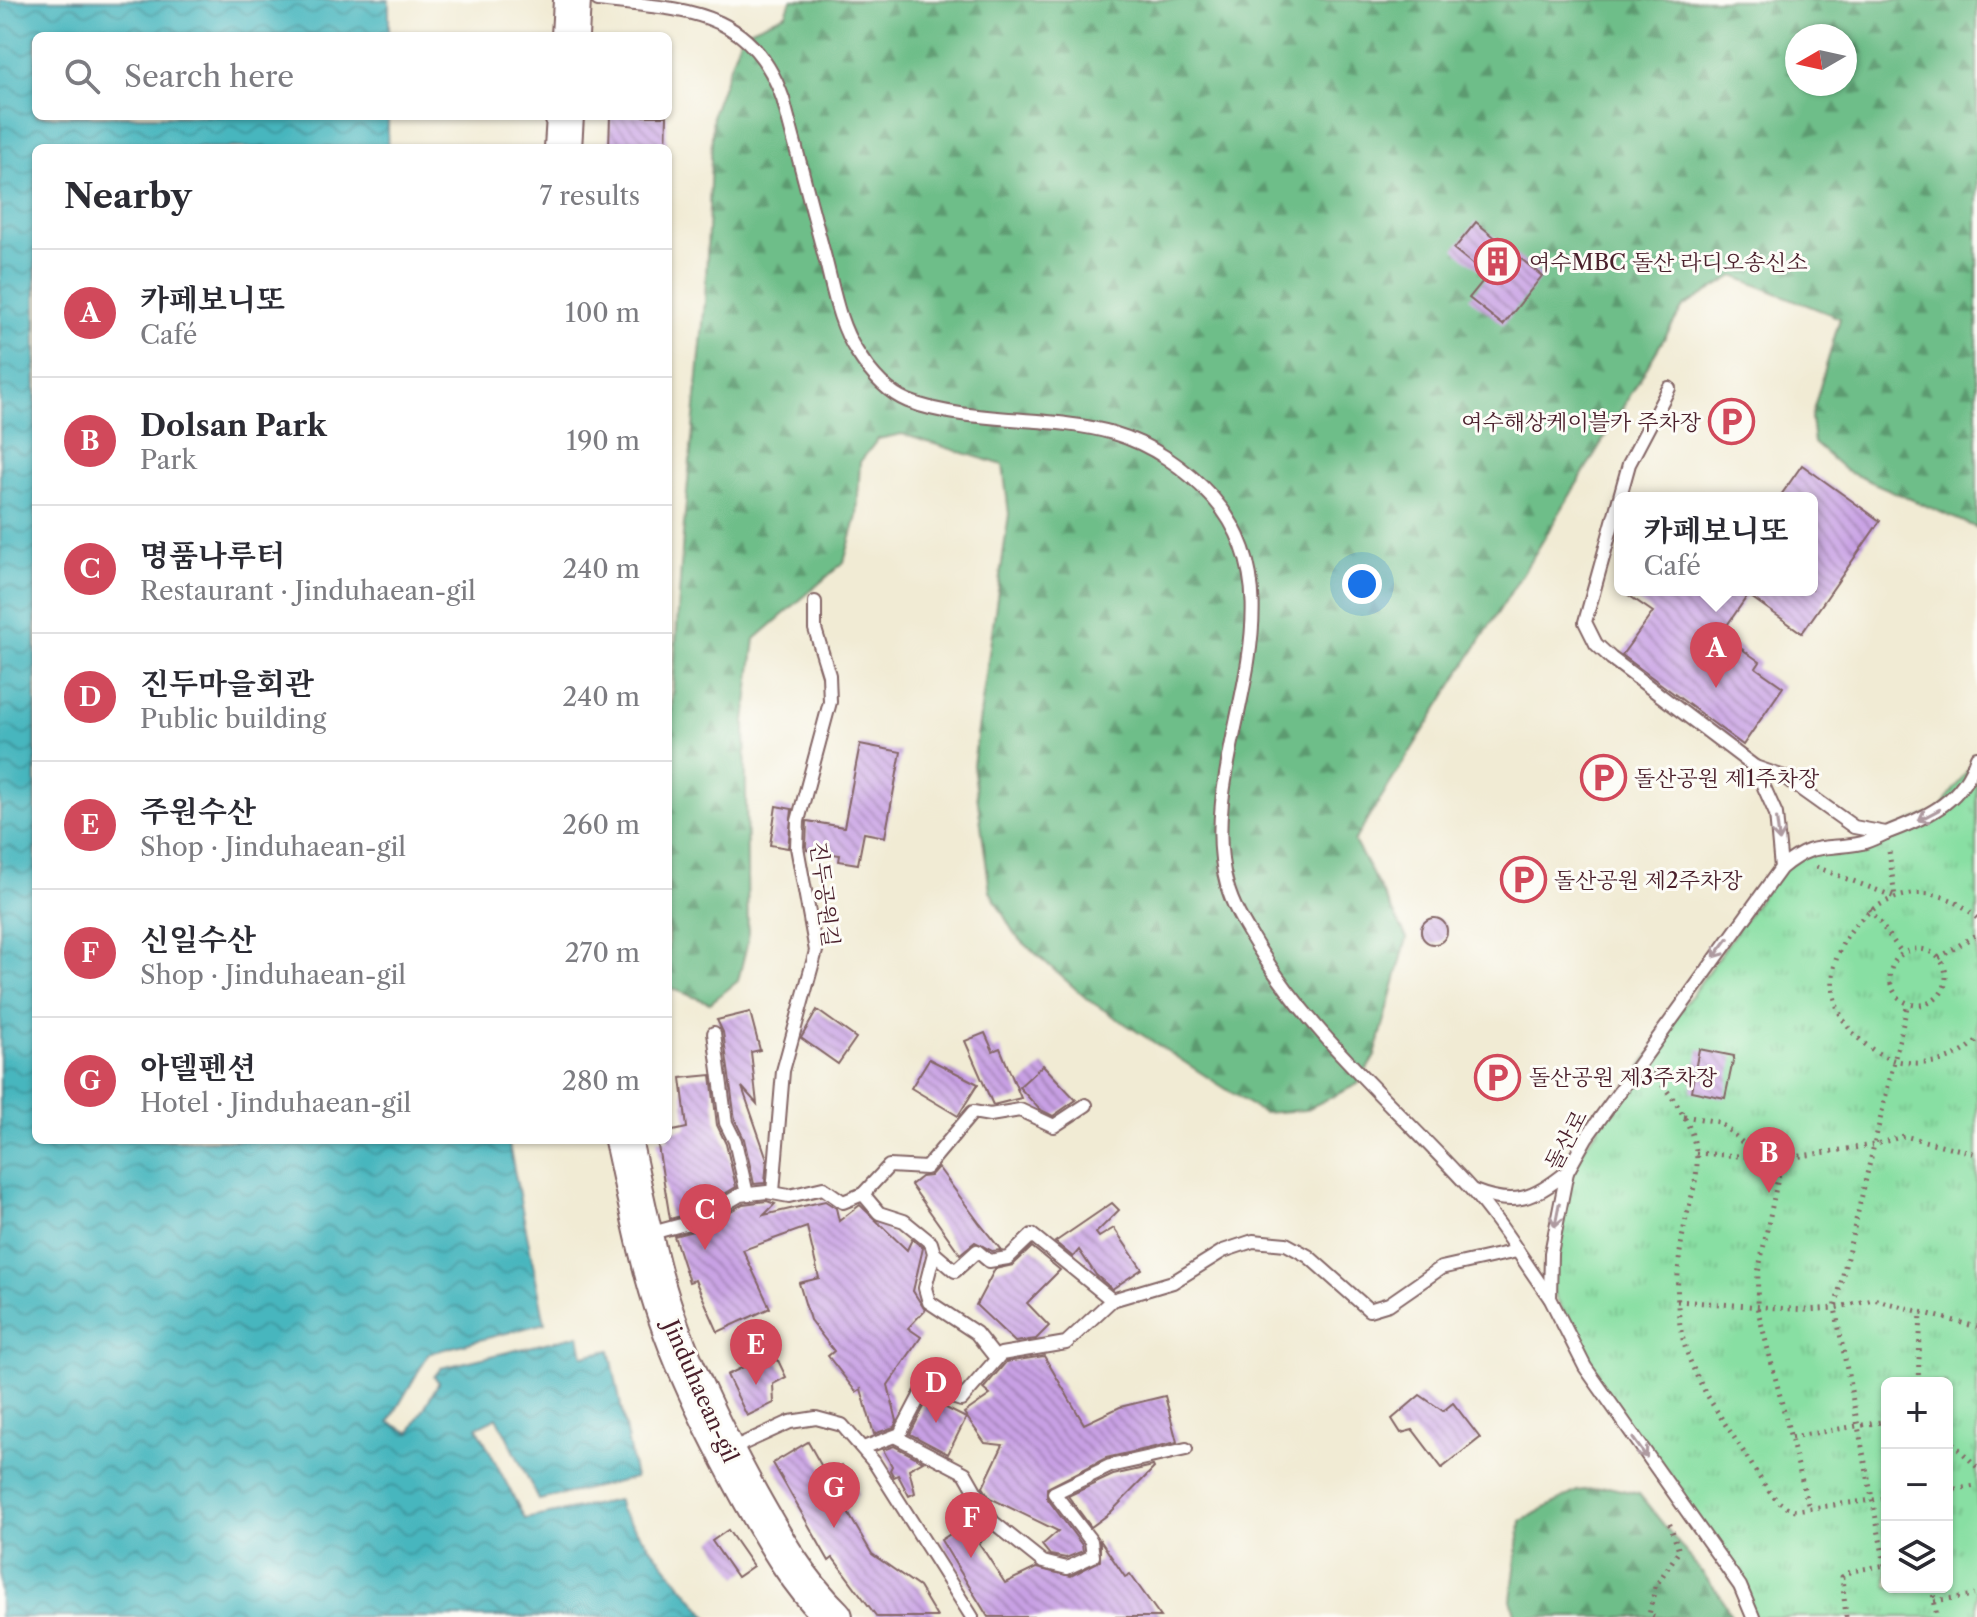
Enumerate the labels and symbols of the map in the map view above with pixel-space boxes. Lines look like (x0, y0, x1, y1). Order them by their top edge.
north arrow (1785, 24, 1857, 96)
building icon: 여수MBC 돌산 라디오송신소 (1474, 238, 1522, 286)
place label: 여수MBC 돌산 라디오송신소 (1529, 249, 1808, 276)
parking icon: 여수해상케이블카 주차장 (1708, 398, 1756, 446)
place label: 여수해상케이블카 주차장 (1461, 409, 1702, 436)
your location (1342, 564, 1382, 604)
pin: A (1690, 622, 1742, 688)
parking icon: 돌산공원 제1주차장 (1579, 754, 1627, 802)
place label: 돌산공원 제1주차장 (1634, 765, 1820, 792)
one-way arrow (1917, 808, 1941, 823)
one-way arrow (1770, 816, 1785, 843)
street label: 진두공원길 (805, 840, 844, 948)
parking icon: 돌산공원 제2주차장 (1499, 856, 1547, 904)
place label: 돌산공원 제2주차장 (1554, 867, 1743, 894)
one-way arrow (1713, 937, 1730, 958)
parking icon: 돌산공원 제3주차장 (1474, 1053, 1522, 1101)
place label: 돌산공원 제3주차장 (1529, 1064, 1718, 1091)
street label: 돌산로 (1540, 1106, 1593, 1175)
pin: B (1743, 1127, 1795, 1193)
pin: C (679, 1184, 731, 1250)
one-way arrow (1549, 1201, 1564, 1227)
street label: Jinduhaean-gil (656, 1313, 744, 1467)
pin: E (730, 1319, 782, 1385)
pin: D (910, 1357, 962, 1423)
one-way arrow (1632, 1437, 1648, 1459)
pin: G (808, 1462, 860, 1528)
pin: F (945, 1492, 997, 1558)

